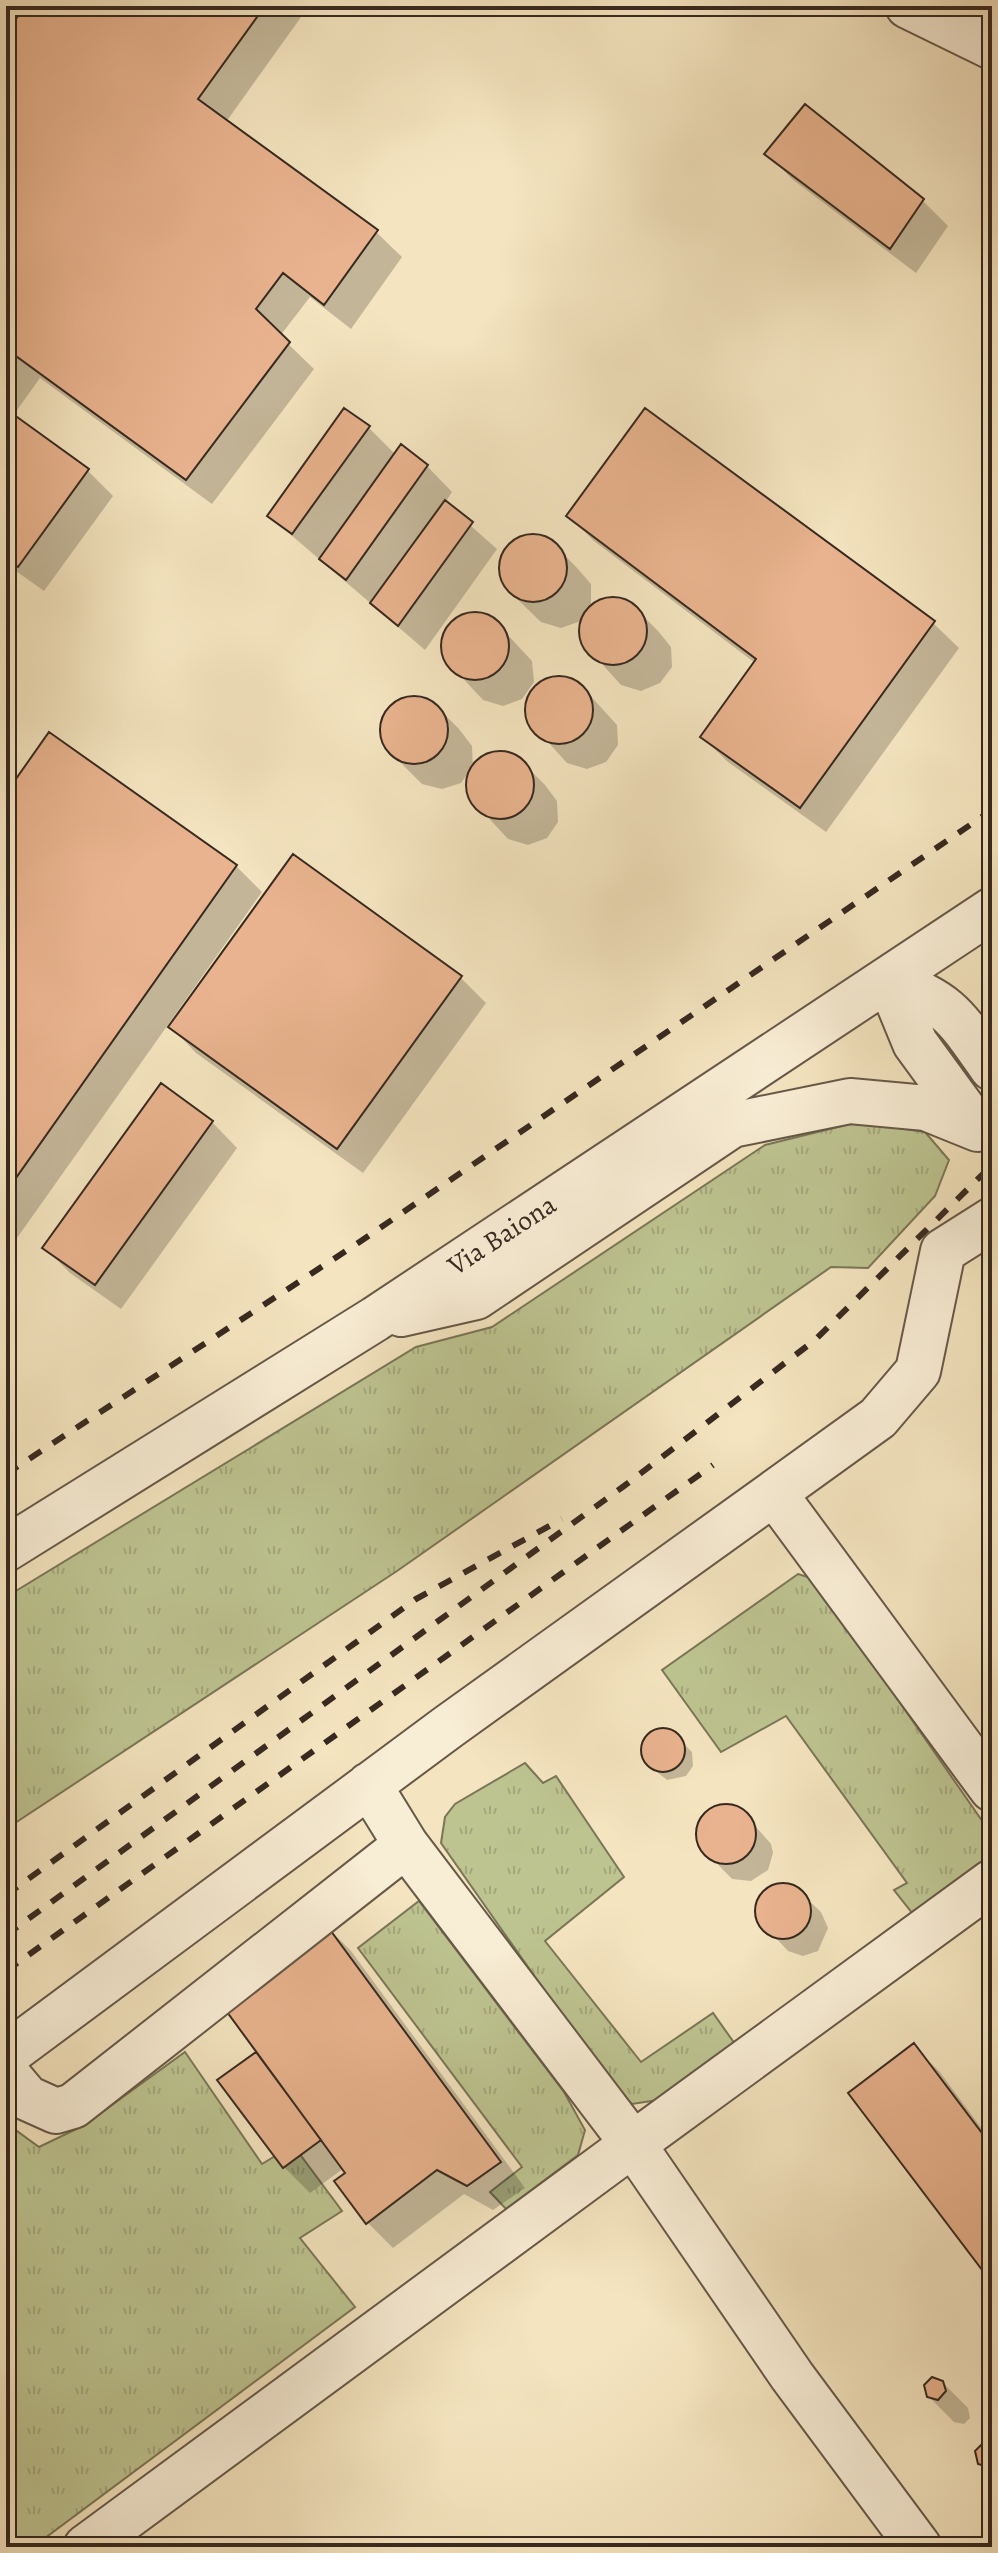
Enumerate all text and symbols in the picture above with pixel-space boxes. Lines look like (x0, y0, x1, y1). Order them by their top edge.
street label: Via Baiona (439, 1186, 564, 1285)

